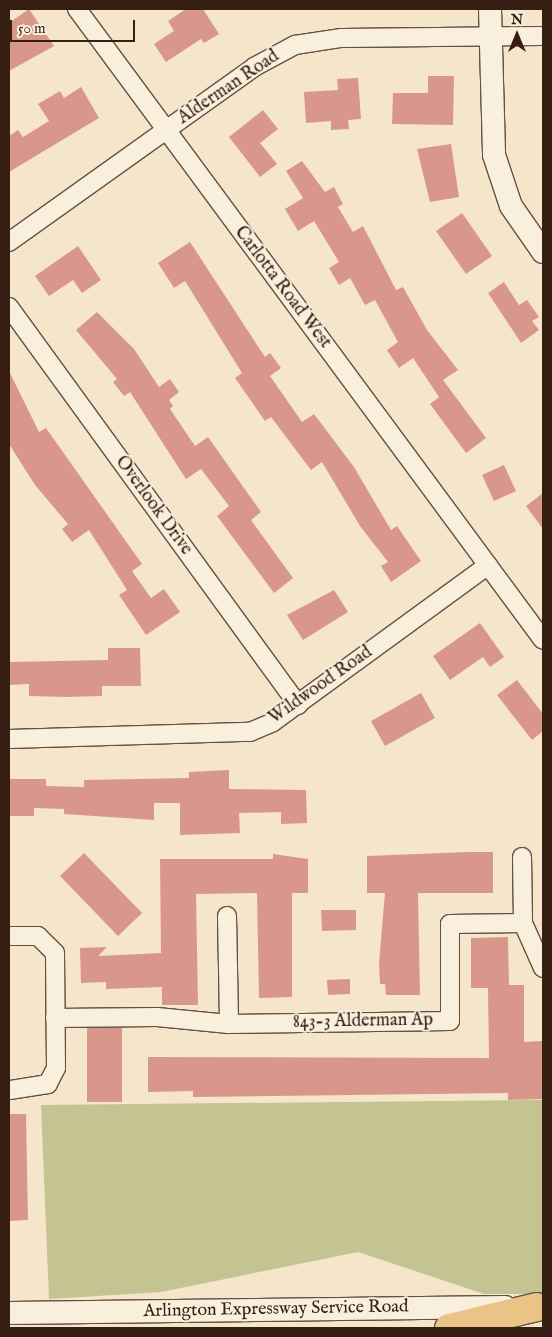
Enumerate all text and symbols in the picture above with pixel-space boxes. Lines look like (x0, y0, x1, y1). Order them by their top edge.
scale bar (12, 10, 138, 42)
north arrow (492, 10, 542, 60)
text: N (511, 11, 523, 29)
text: 50 m (18, 19, 46, 38)
street label: Alderman Road (174, 46, 284, 130)
street label: Carlotta Road West (229, 223, 335, 353)
street label: Overlook Drive (110, 452, 196, 560)
street label: Wildwood Road (265, 642, 377, 730)
street label: 843-3 Alderman Ap (293, 1010, 433, 1034)
street label: Arlington Expressway Service Road (143, 1297, 409, 1323)

